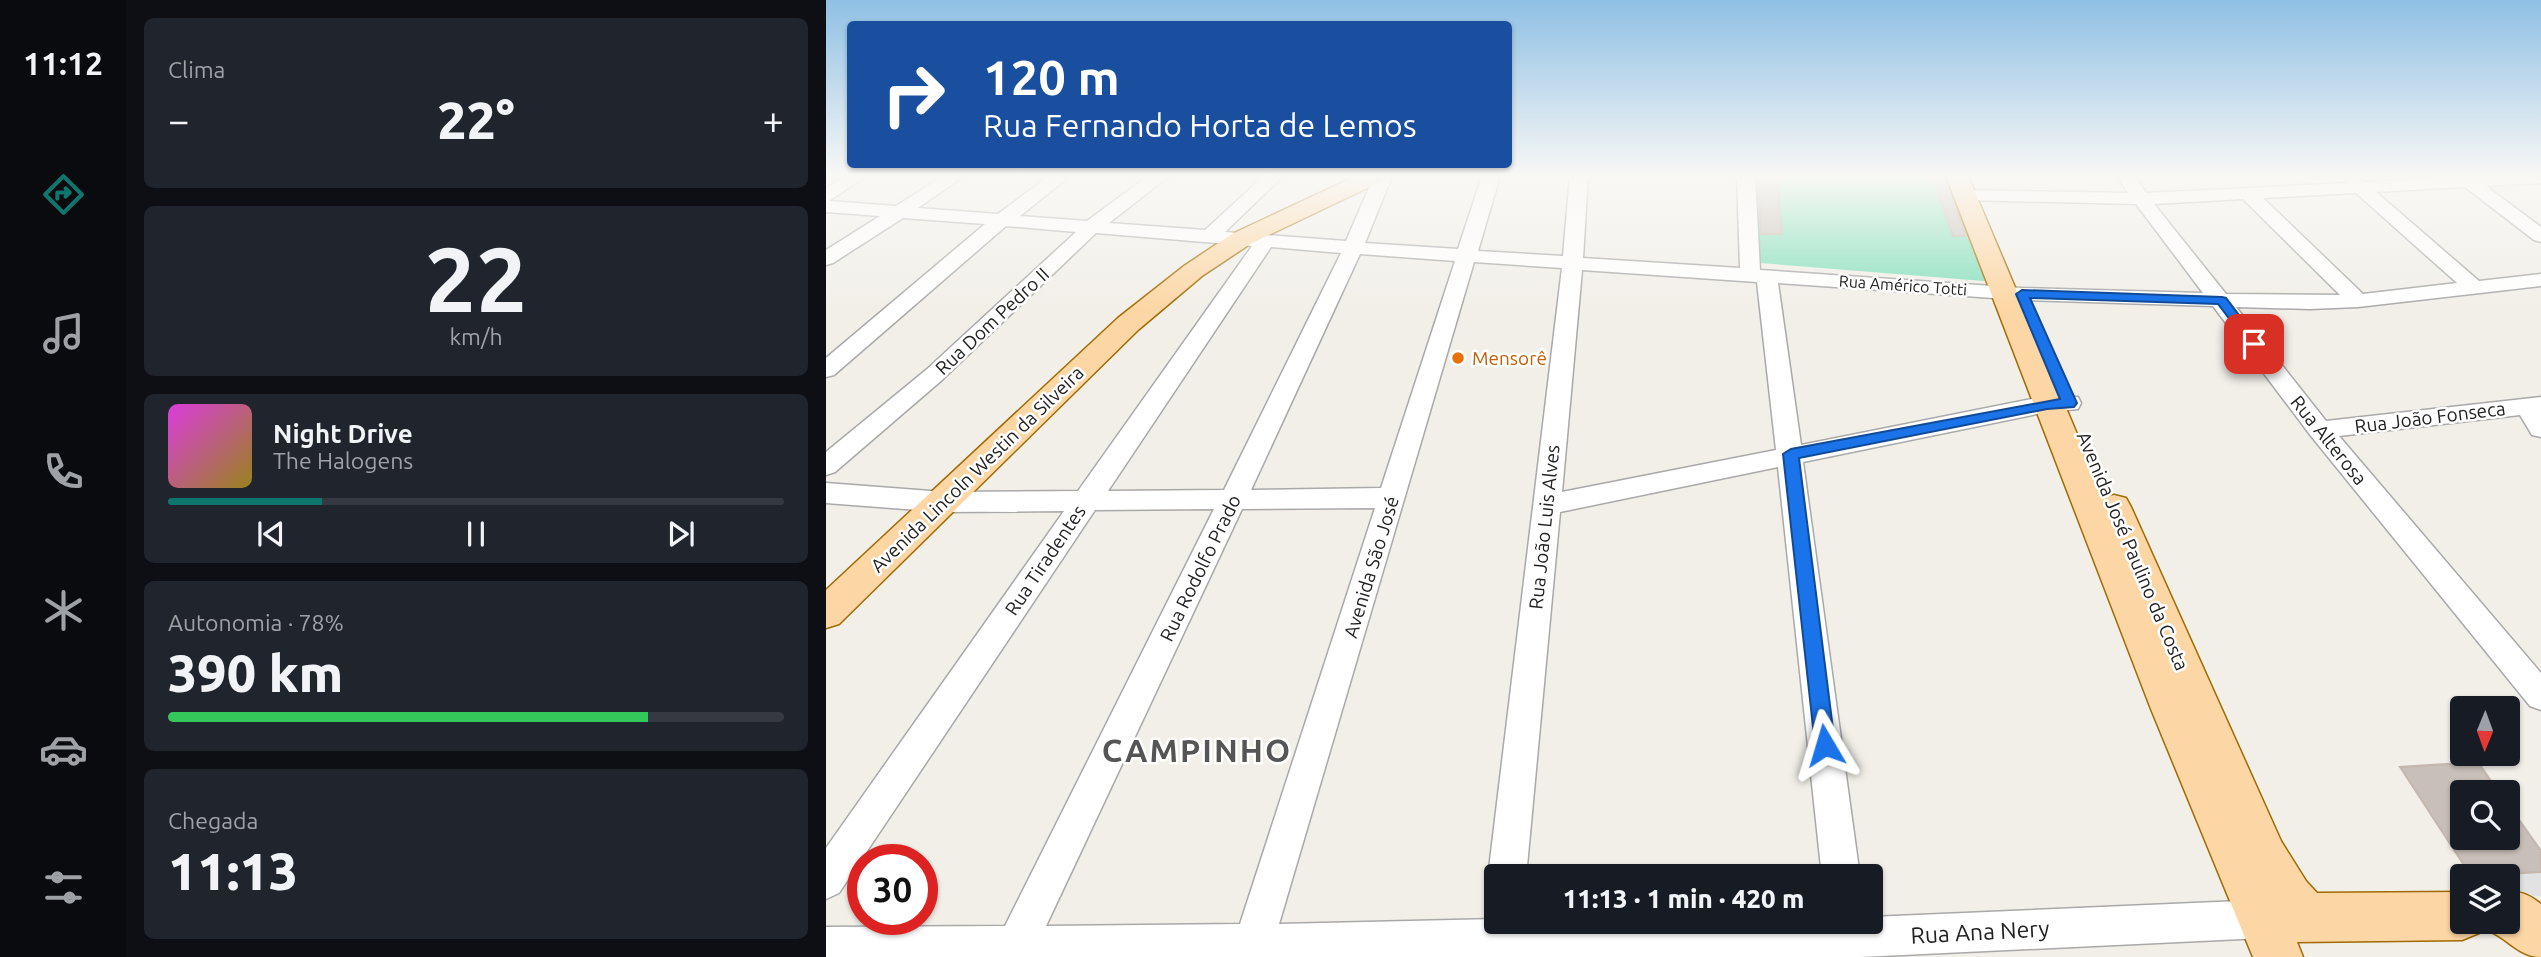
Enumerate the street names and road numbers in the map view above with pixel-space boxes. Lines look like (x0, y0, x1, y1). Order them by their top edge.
street label: Rua Dom Pedro II (931, 263, 1053, 379)
street label: Rua Américo Totti (1838, 272, 1968, 298)
street label: Avenida Lincoln Westin da Silveira (866, 361, 1088, 577)
street label: Rua Alterosa (2286, 391, 2372, 489)
street label: Rua João Fonseca (2353, 397, 2507, 437)
street label: Avenida José Paulino da Costa (2073, 428, 2193, 674)
street label: Rua João Luis Alves (1524, 444, 1564, 610)
street label: Rua Rodolfo Prado (1155, 491, 1245, 645)
street label: Avenida São José (1339, 494, 1403, 640)
street label: Rua Tiradentes (1000, 501, 1090, 619)
street label: Rua Ana Nery (1910, 915, 2050, 948)

